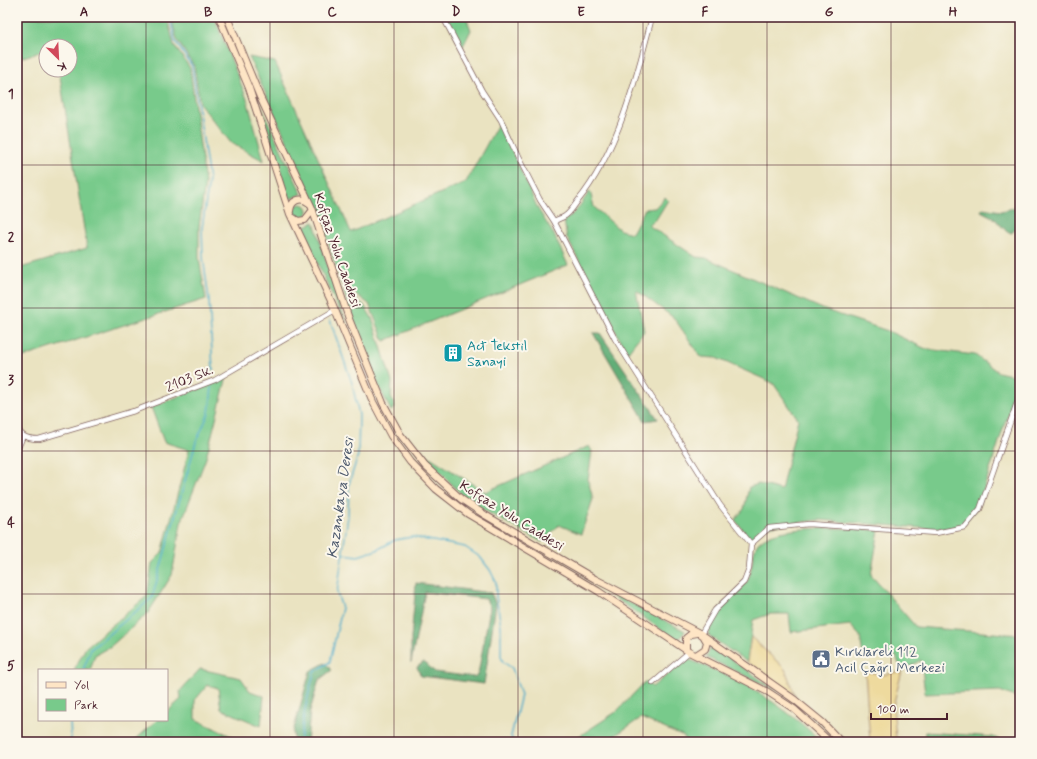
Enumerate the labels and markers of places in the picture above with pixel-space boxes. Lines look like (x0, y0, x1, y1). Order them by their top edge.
place label: Act Tekstil Sanayi (467, 337, 527, 371)
building icon: Act Tekstil Sanayi (442, 342, 464, 364)
place label: Kırklareli 112 Acil Çağrı Merkezi (835, 643, 945, 677)
public building icon: Kırklareli 112 Acil Çağrı Merkezi (810, 648, 832, 670)

